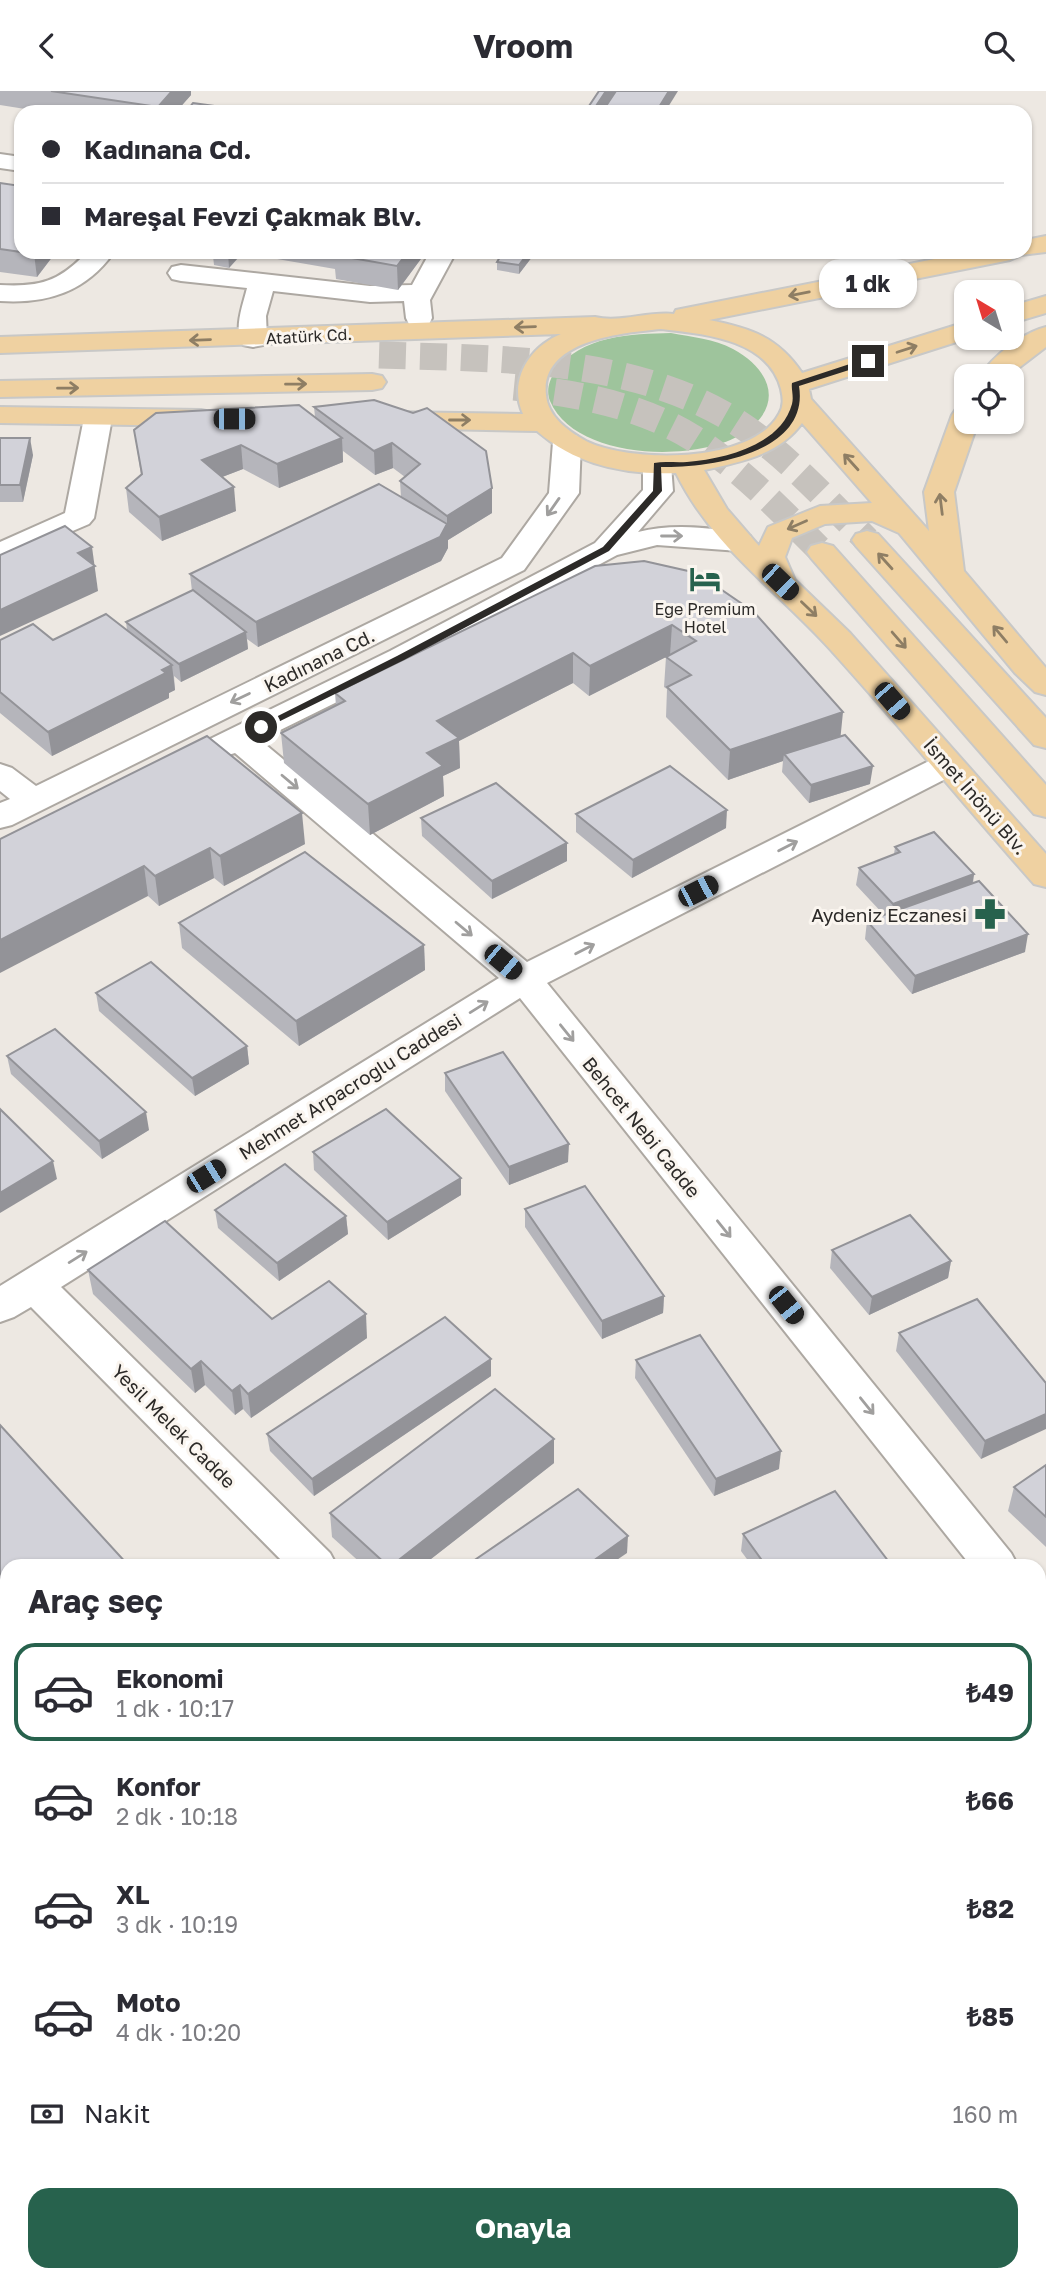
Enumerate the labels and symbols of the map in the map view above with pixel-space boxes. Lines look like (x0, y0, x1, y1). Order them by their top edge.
callout: 1 dk (819, 259, 917, 309)
north arrow (954, 280, 1024, 350)
one-way arrow (788, 288, 811, 302)
one-way arrow (514, 321, 537, 334)
street label: Atatürk Cd. (265, 324, 353, 348)
one-way arrow (189, 334, 212, 347)
one-way arrow (895, 341, 917, 354)
route end (852, 345, 884, 377)
one-way arrow (284, 377, 307, 390)
one-way arrow (56, 381, 79, 395)
car (214, 409, 256, 430)
one-way arrow (448, 413, 471, 427)
one-way arrow (843, 453, 859, 471)
one-way arrow (934, 494, 947, 516)
one-way arrow (546, 497, 561, 516)
one-way arrow (787, 519, 809, 532)
one-way arrow (660, 529, 683, 543)
one-way arrow (877, 552, 893, 570)
car (758, 560, 803, 604)
hotel icon: Ege Premium Hotel (688, 562, 722, 596)
place label: Ege Premium Hotel (655, 599, 755, 637)
one-way arrow (800, 601, 817, 618)
street label: Kadınana Cd. (260, 623, 378, 697)
one-way arrow (992, 626, 1008, 644)
one-way arrow (891, 631, 908, 648)
car (871, 678, 914, 724)
one-way arrow (230, 692, 251, 706)
route start (245, 711, 277, 743)
street label: İsmet İnönü Blv. (919, 733, 1033, 859)
one-way arrow (280, 774, 298, 790)
one-way arrow (777, 838, 798, 852)
car (675, 872, 722, 910)
pharmacy icon: Aydeniz Eczanesi (973, 897, 1007, 931)
place label: Aydeniz Eczanesi (811, 903, 967, 926)
one-way arrow (454, 921, 472, 937)
car (481, 940, 526, 984)
one-way arrow (574, 941, 595, 955)
one-way arrow (469, 999, 489, 1013)
street label: Mehmet Arpacroglu Caddesi (235, 1008, 465, 1164)
one-way arrow (559, 1023, 574, 1041)
street label: Behcet Nebi Cadde (578, 1052, 706, 1202)
car (183, 1156, 230, 1196)
one-way arrow (717, 1220, 732, 1238)
one-way arrow (68, 1249, 88, 1263)
car (765, 1282, 808, 1328)
street label: Yesil Melek Cadde (107, 1359, 241, 1493)
one-way arrow (859, 1397, 875, 1415)

